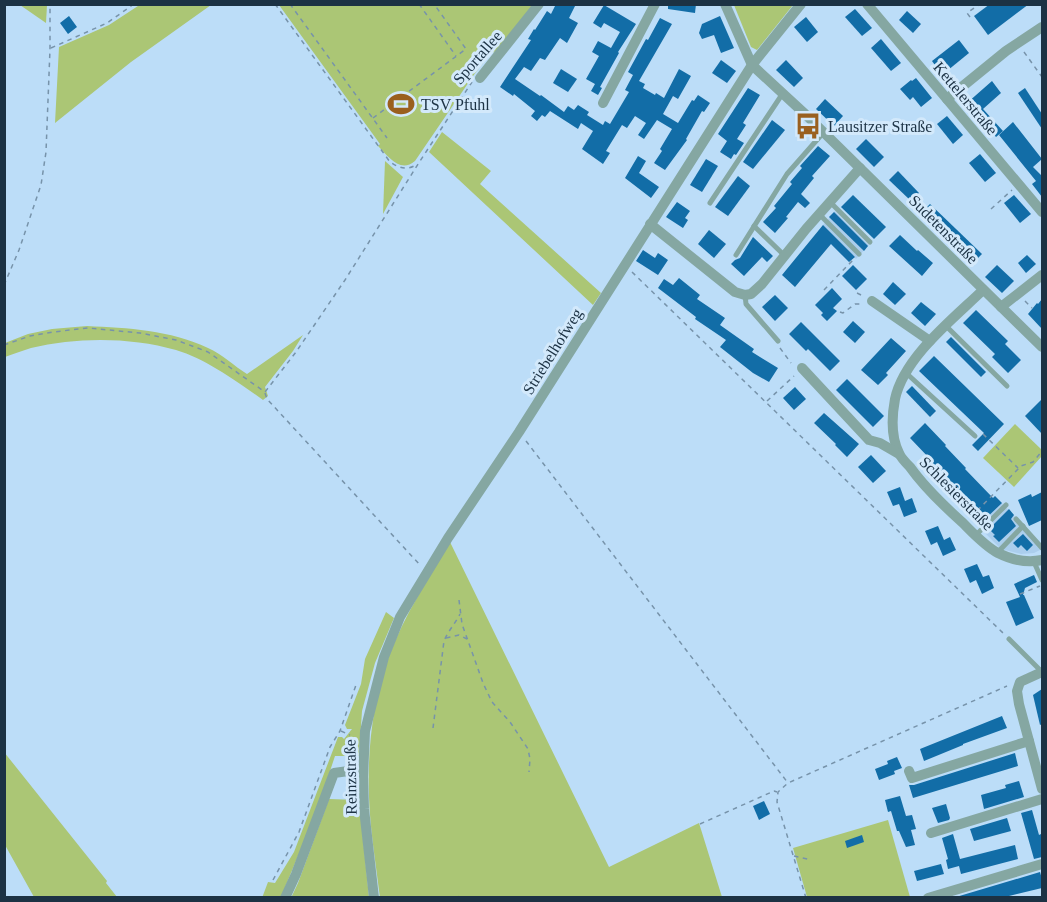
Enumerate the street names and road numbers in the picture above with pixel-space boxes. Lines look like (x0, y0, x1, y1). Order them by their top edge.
street label: Sportallee (450, 27, 506, 88)
street label: Kettelerstraße (930, 58, 1001, 138)
street label: Sudetenstraße (906, 192, 981, 267)
street label: Striebelhofweg (519, 305, 586, 398)
street label: Schlesierstraße (916, 453, 997, 534)
street label: Reinzstraße (341, 739, 360, 815)

